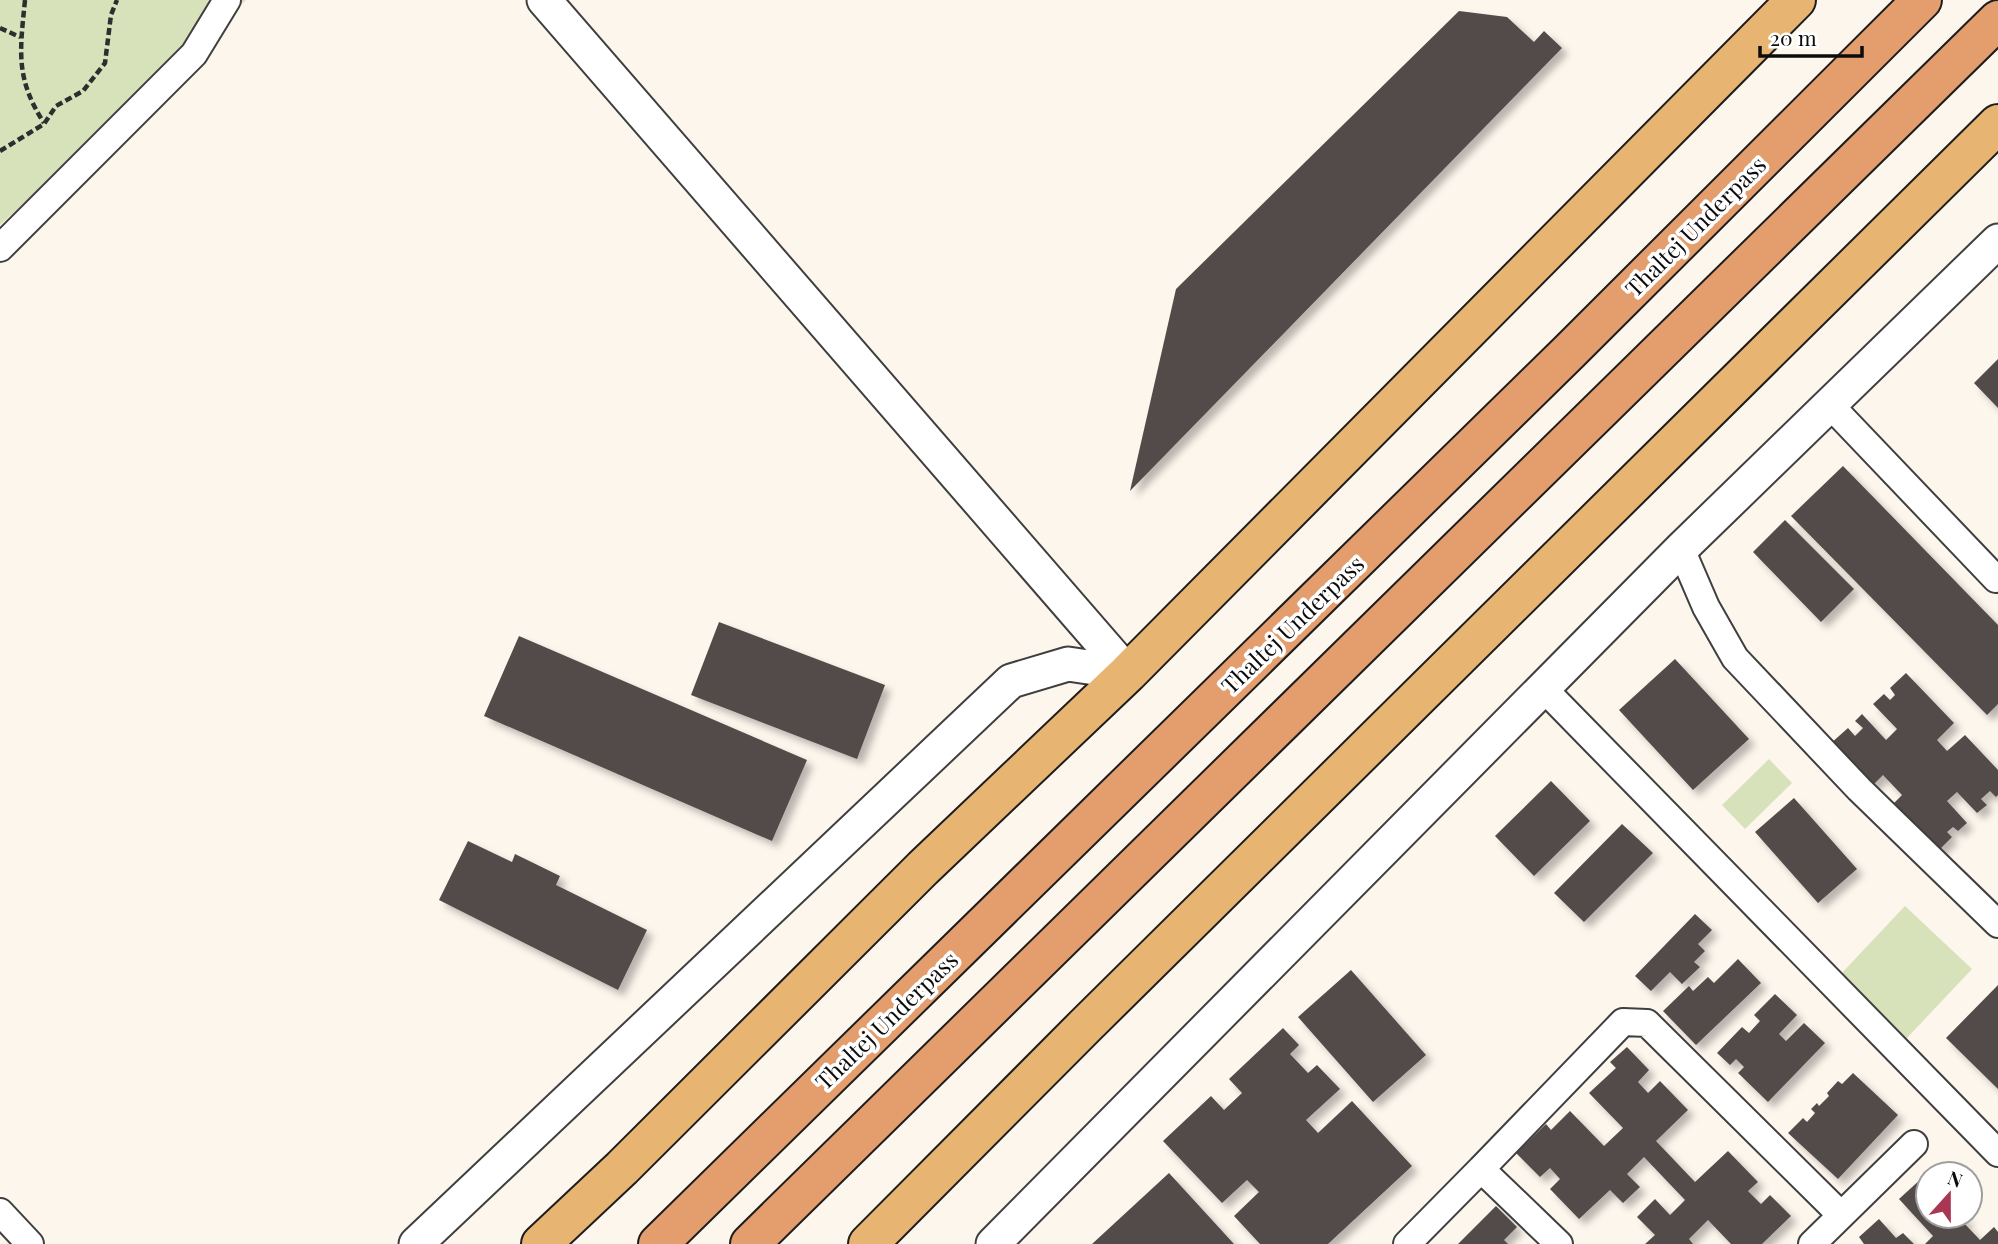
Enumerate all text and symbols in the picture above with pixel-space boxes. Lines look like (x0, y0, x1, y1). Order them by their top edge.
scale bar (1760, 14, 1862, 58)
text: 20 m (1770, 23, 1817, 51)
street label: Thaltej Underpass (1618, 149, 1772, 303)
street label: Thaltej Underpass (1214, 548, 1370, 700)
street label: Thaltej Underpass (808, 944, 964, 1096)
north arrow (1914, 1160, 1984, 1230)
text: N (1944, 1164, 1967, 1193)

